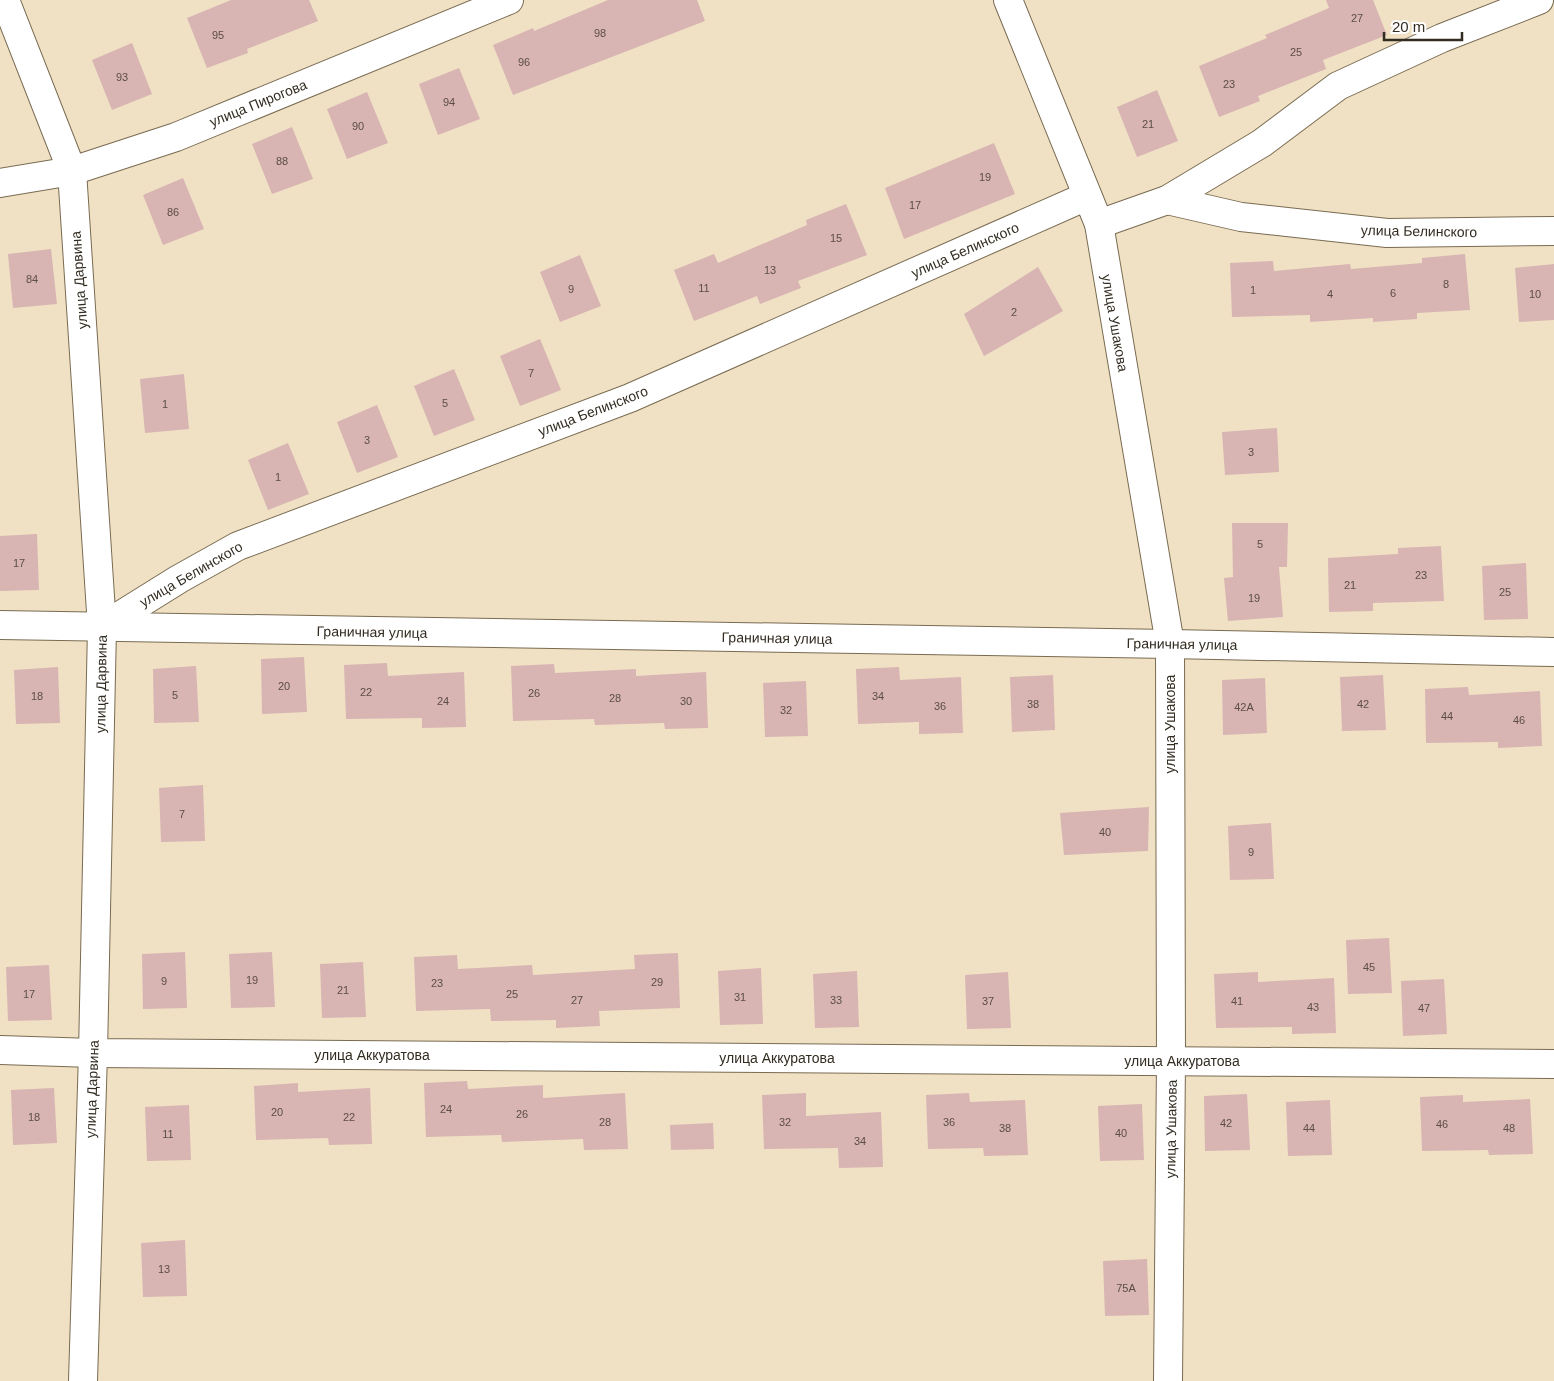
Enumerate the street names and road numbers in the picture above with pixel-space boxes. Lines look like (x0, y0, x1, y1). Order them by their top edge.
street label: улица Пирогова (207, 76, 309, 130)
street label: улица Белинского (909, 219, 1022, 281)
street label: улица Белинского (1361, 222, 1477, 240)
street label: улица Дарвина (68, 230, 90, 330)
street label: улица Ушакова (1099, 273, 1131, 373)
street label: улица Белинского (536, 383, 650, 439)
street label: улица Белинского (137, 538, 246, 610)
street label: Граничная улица (317, 623, 428, 641)
street label: Граничная улица (722, 629, 833, 647)
street label: улица Дарвина (92, 635, 110, 733)
street label: Граничная улица (1127, 635, 1238, 653)
street label: улица Ушакова (1162, 674, 1178, 773)
street label: улица Дарвина (82, 1039, 102, 1138)
street label: улица Аккуратова (314, 1047, 430, 1063)
street label: улица Аккуратова (719, 1050, 835, 1066)
street label: улица Аккуратова (1124, 1053, 1240, 1069)
street label: улица Ушакова (1162, 1079, 1180, 1179)

